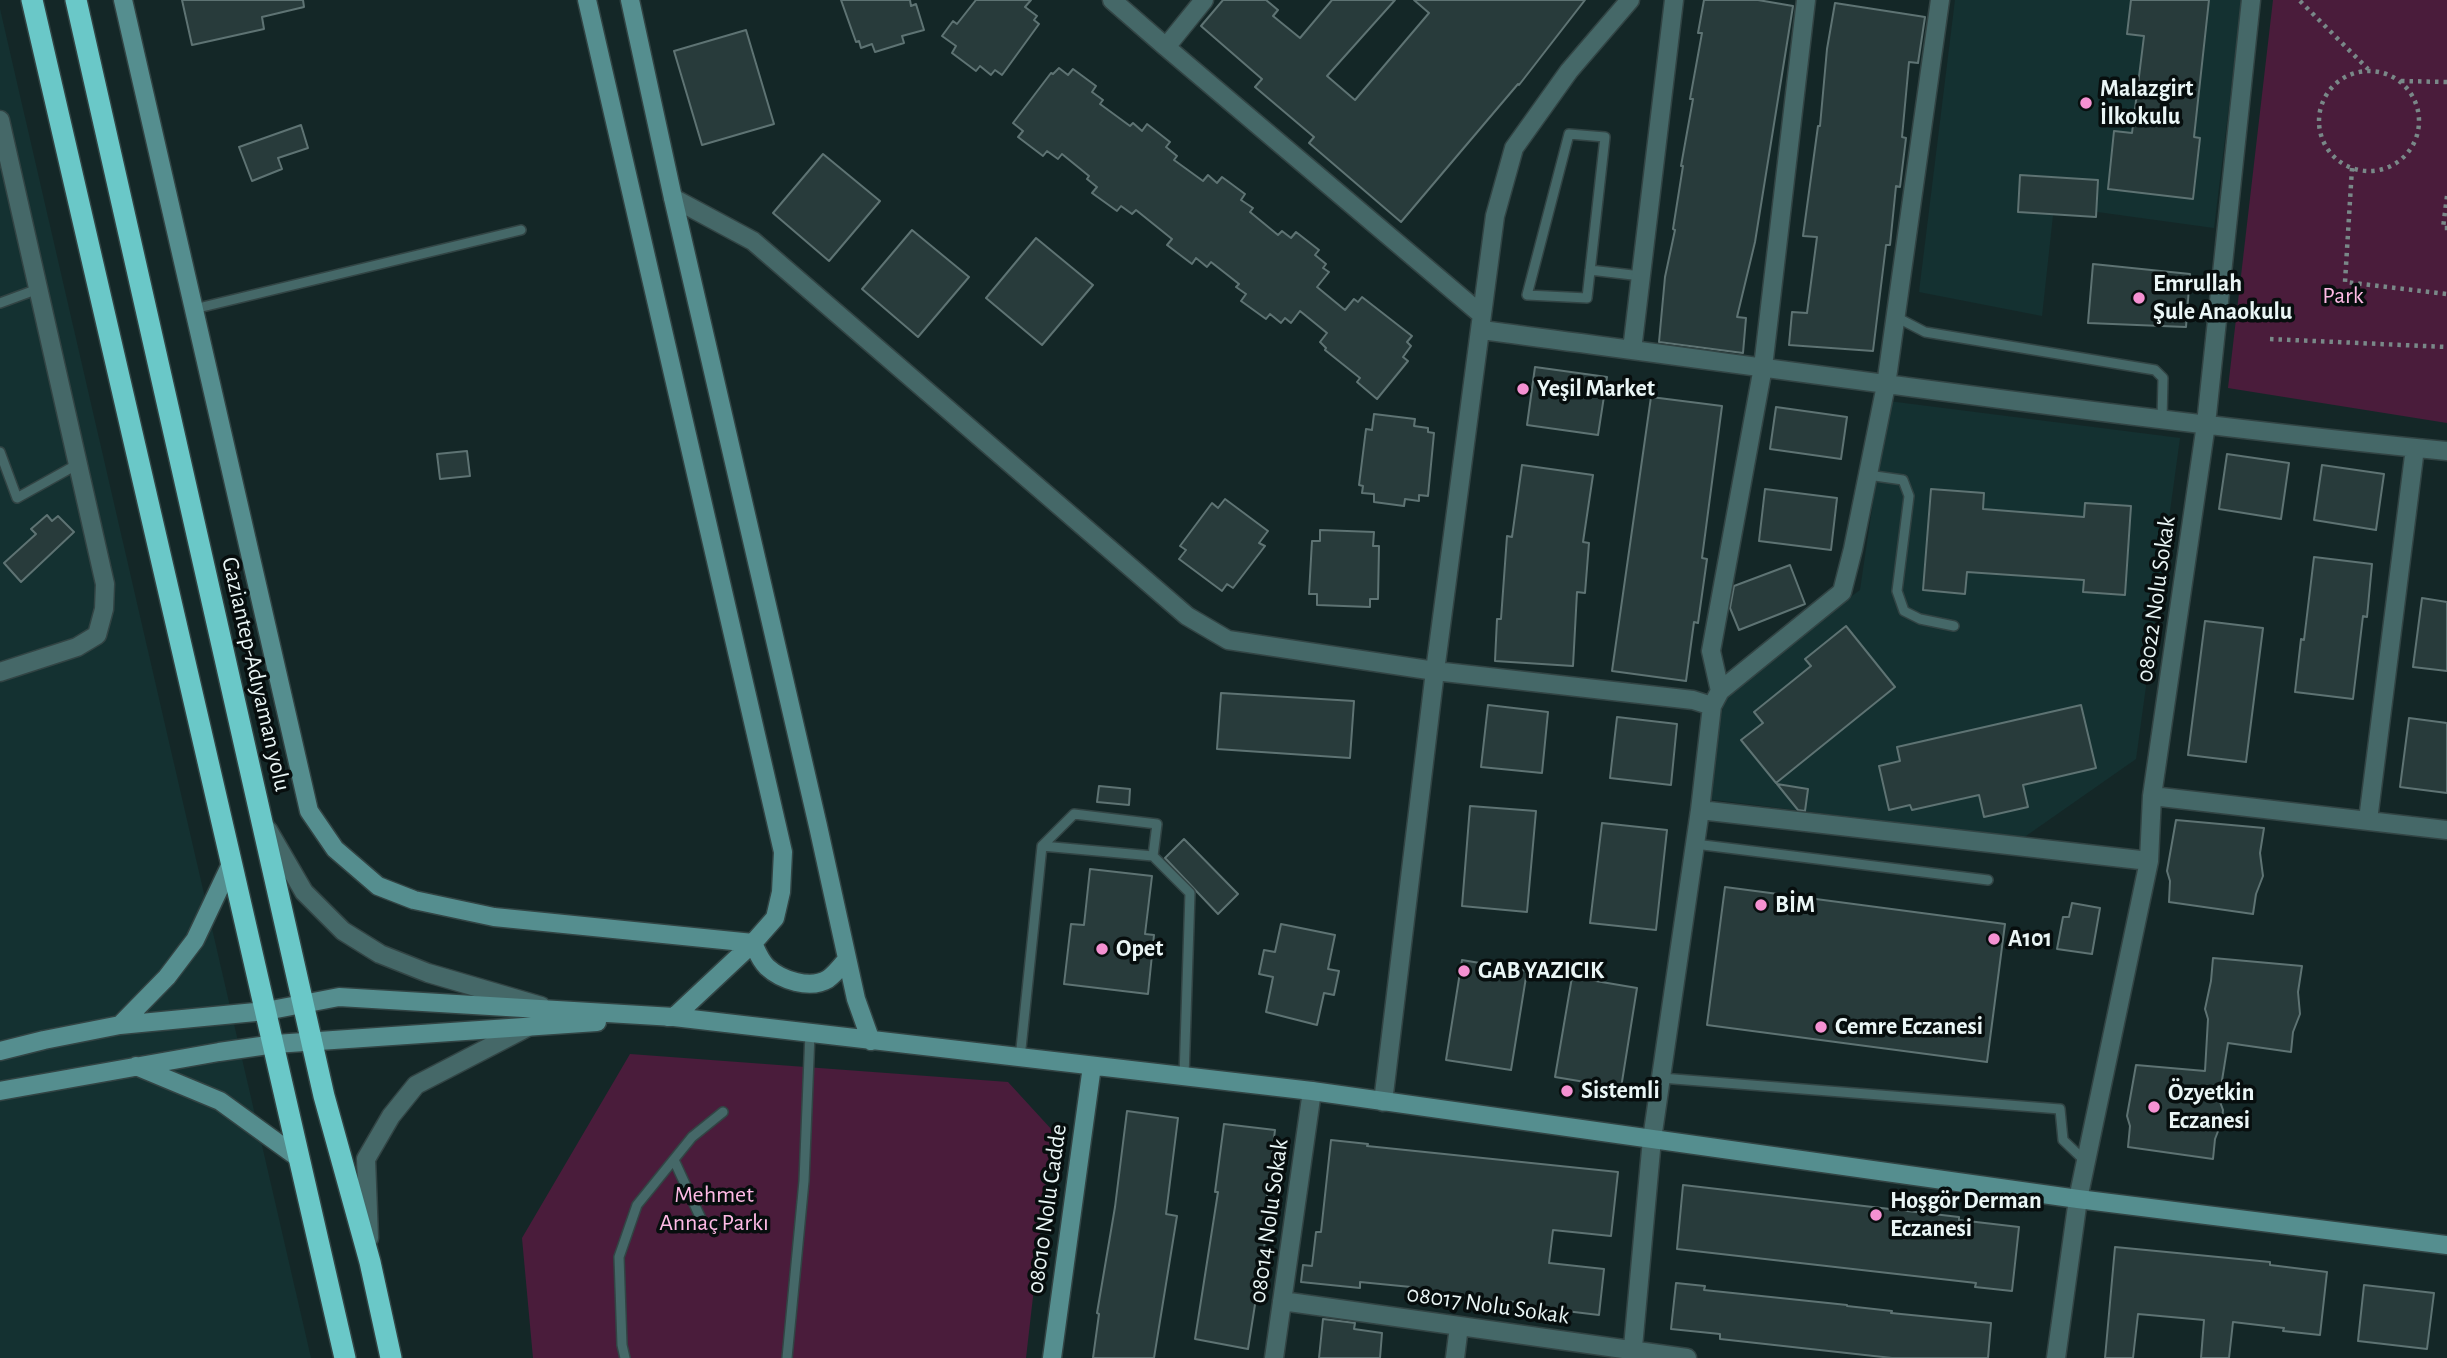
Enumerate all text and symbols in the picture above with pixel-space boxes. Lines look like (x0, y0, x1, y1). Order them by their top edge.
place label: Malazgirt İlkokulu (2100, 75, 2193, 131)
marker: Malazgirt İlkokulu (2078, 95, 2094, 111)
place label: Emrullah Şule Anaokulu (2153, 270, 2292, 326)
park label: Park (2322, 282, 2364, 310)
marker: Emrullah Şule Anaokulu (2131, 290, 2147, 306)
place label: Yeşil Market (1537, 375, 1655, 403)
marker: Yeşil Market (1515, 381, 1531, 397)
street label: 08022 Nolu Sokak (2130, 514, 2182, 684)
street label: Gaziantep-Adıyaman yolu (215, 554, 297, 794)
place label: BİM (1775, 891, 1815, 919)
marker: BİM (1753, 897, 1769, 913)
place label: A101 (2008, 925, 2052, 953)
marker: A101 (1986, 931, 2002, 947)
place label: Opet (1116, 935, 1163, 963)
marker: Opet (1094, 941, 1110, 957)
place label: GAB YAZICIK (1478, 957, 1604, 985)
marker: GAB YAZICIK (1456, 963, 1472, 979)
place label: Cemre Eczanesi (1835, 1013, 1983, 1041)
marker: Cemre Eczanesi (1813, 1019, 1829, 1035)
place label: Sistemli (1581, 1077, 1660, 1105)
place label: Özyetkin Eczanesi (2168, 1079, 2254, 1135)
marker: Sistemli (1559, 1083, 1575, 1099)
marker: Özyetkin Eczanesi (2146, 1099, 2162, 1115)
street label: 08010 Nolu Cadde (1021, 1122, 1073, 1296)
street label: 08014 Nolu Sokak (1243, 1137, 1295, 1305)
park label: Mehmet Annaç Parkı (659, 1181, 769, 1237)
place label: Hoşgör Derman Eczanesi (1890, 1187, 2042, 1243)
marker: Hoşgör Derman Eczanesi (1868, 1207, 1884, 1223)
street label: 08017 Nolu Sokak (1405, 1279, 1571, 1331)

